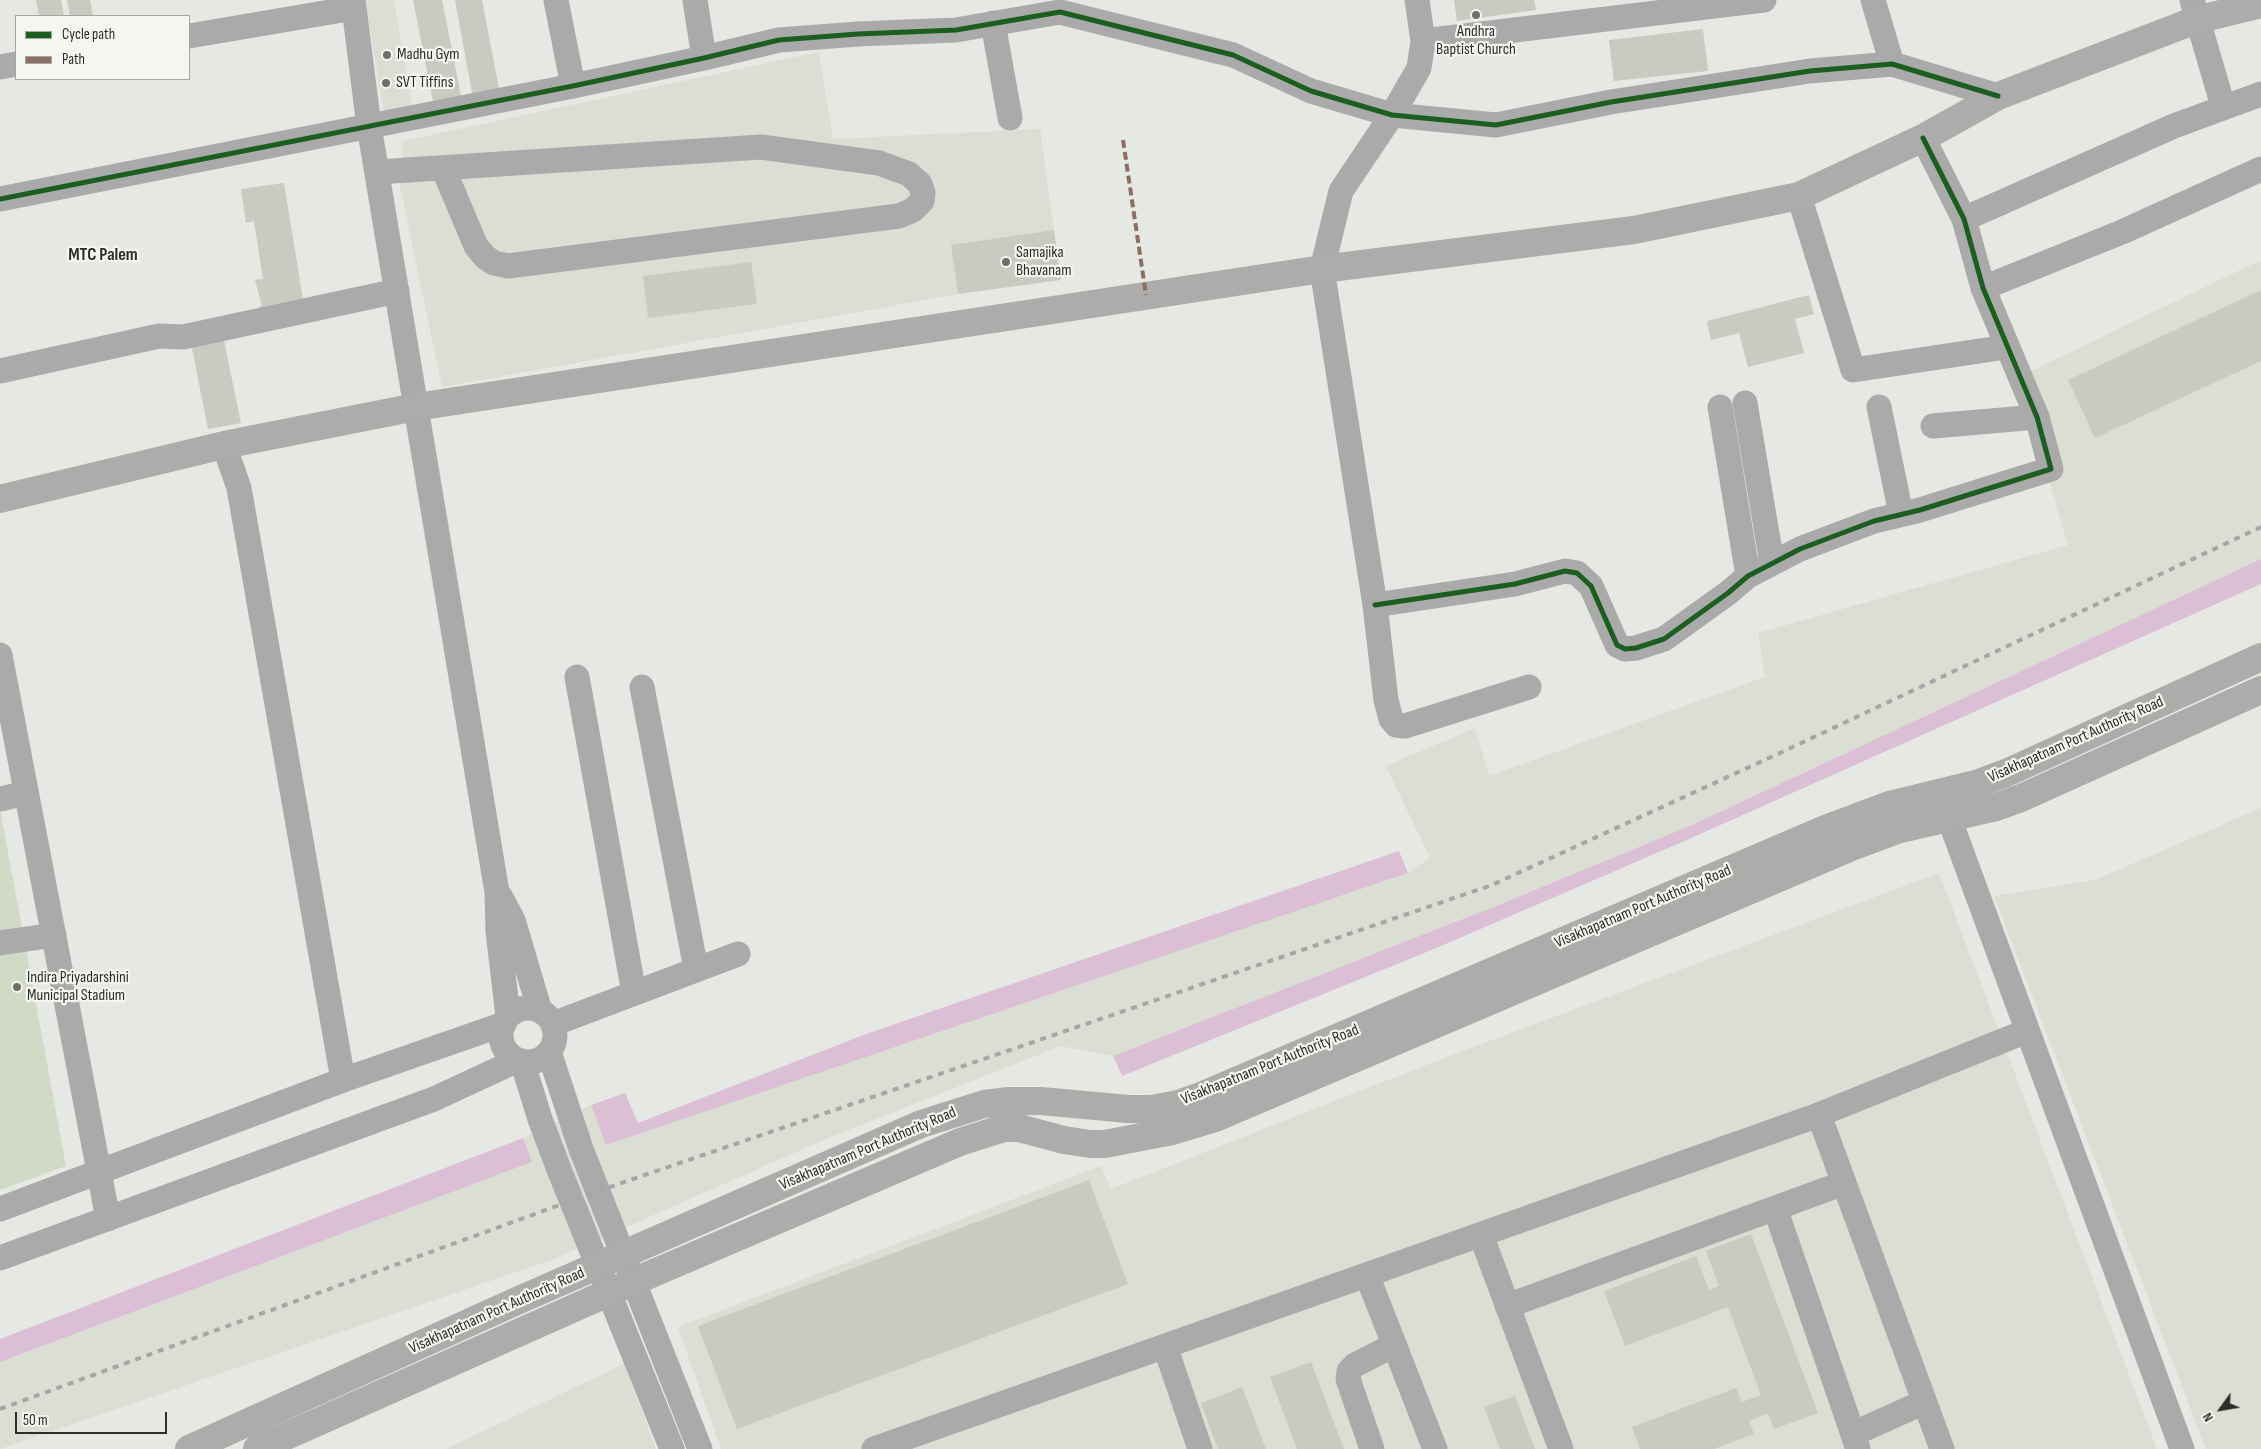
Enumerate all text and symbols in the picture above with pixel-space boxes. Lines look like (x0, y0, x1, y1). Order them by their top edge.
marker: Andhra Baptist Church (1470, 9, 1482, 21)
legend (15, 15, 190, 80)
place label: Andhra Baptist Church (1436, 22, 1516, 60)
text: Cycle path (62, 25, 115, 44)
place label: Madhu Gym (397, 45, 460, 65)
marker: Madhu Gym (381, 49, 393, 61)
text: Path (62, 50, 85, 69)
place label: SVT Tiffins (396, 73, 453, 93)
marker: SVT Tiffins (380, 77, 392, 89)
place label: Samajika Bhavanam (1016, 243, 1071, 281)
district label: MTC Palem (68, 244, 138, 266)
marker: Samajika Bhavanam (1000, 256, 1012, 268)
street label: Visakhapatnam Port Authority Road (1985, 693, 2167, 787)
street label: Visakhapatnam Port Authority Road (1552, 861, 1734, 953)
place label: Indira Priyadarshini Municipal Stadium (27, 968, 129, 1006)
marker: Indira Priyadarshini Municipal Stadium (11, 981, 23, 993)
street label: Visakhapatnam Port Authority Road (1178, 1021, 1362, 1109)
street label: Visakhapatnam Port Authority Road (777, 1103, 959, 1195)
street label: Visakhapatnam Port Authority Road (406, 1264, 588, 1358)
north arrow (2196, 1384, 2246, 1434)
scale bar (18, 1402, 170, 1434)
text: N (2199, 1410, 2217, 1425)
text: 50 m (23, 1411, 48, 1430)

